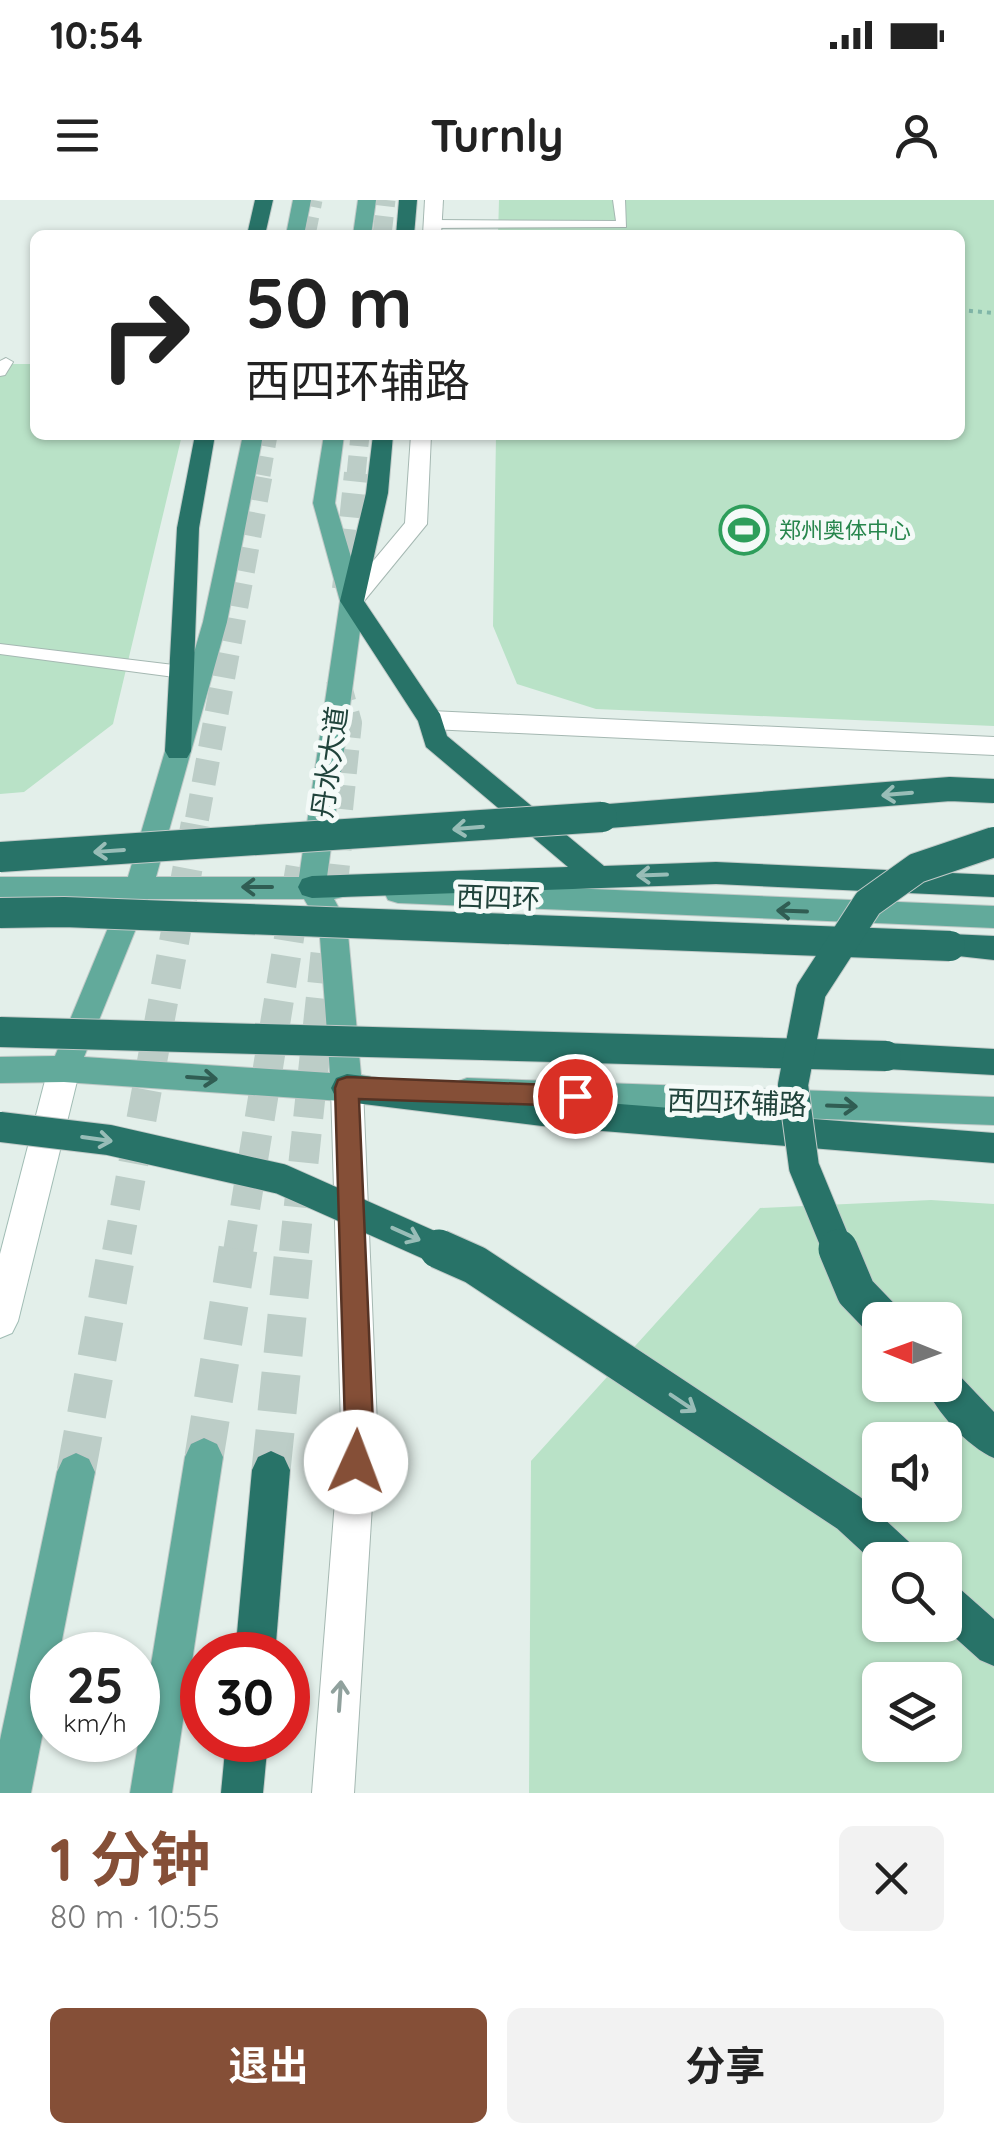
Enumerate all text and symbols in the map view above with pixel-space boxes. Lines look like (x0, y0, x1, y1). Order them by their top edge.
text: 10:54 (50, 11, 143, 59)
text: Turnly (430, 107, 564, 163)
icon: menu (50, 108, 105, 163)
icon: person (889, 108, 944, 163)
text: 50 m (245, 258, 412, 346)
icon: right (80, 270, 210, 400)
text: 西四环辅路 (245, 352, 470, 408)
sports icon: 郑州奥体中心 (718, 504, 770, 556)
place label: 郑州奥体中心 (779, 516, 911, 544)
street label: 丹水大道 (304, 704, 354, 820)
one-way arrow (881, 784, 913, 803)
one-way arrow (452, 818, 485, 837)
one-way arrow (93, 842, 125, 861)
one-way arrow (636, 866, 668, 885)
one-way arrow (242, 878, 274, 896)
street label: 西四环 (455, 878, 541, 916)
one-way arrow (776, 901, 808, 920)
pin (533, 1054, 618, 1139)
one-way arrow (186, 1069, 218, 1088)
icon: arrive (548, 1069, 603, 1124)
street label: 西四环辅路 (666, 1082, 808, 1122)
one-way arrow (825, 1096, 857, 1115)
one-way arrow (80, 1130, 112, 1149)
one-way arrow (390, 1226, 420, 1245)
north arrow (862, 1302, 962, 1402)
map controls (862, 1302, 962, 1762)
one-way arrow (668, 1392, 696, 1413)
position arrow (304, 1410, 408, 1514)
button: sound (862, 1422, 962, 1522)
button: search (862, 1542, 962, 1642)
speed limit sign: 30 (180, 1632, 310, 1762)
text: 25 (66, 1653, 124, 1716)
button: layers (862, 1662, 962, 1762)
one-way arrow (331, 1680, 350, 1712)
text: km/h (63, 1707, 127, 1738)
text: 1 分钟 (50, 1821, 210, 1896)
button: close (839, 1826, 944, 1931)
text: 80 m · 10:55 (50, 1896, 220, 1936)
button: 退出 (50, 2008, 487, 2123)
button: 分享 (507, 2008, 944, 2123)

